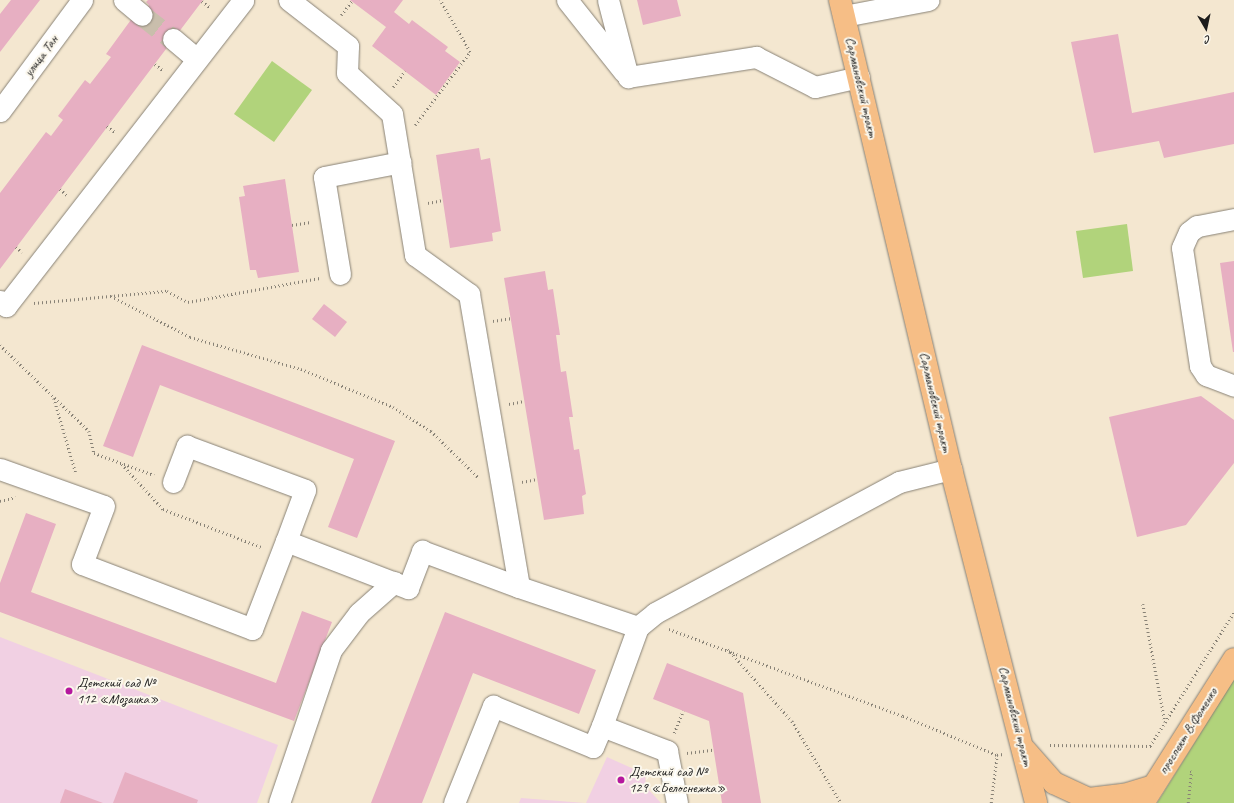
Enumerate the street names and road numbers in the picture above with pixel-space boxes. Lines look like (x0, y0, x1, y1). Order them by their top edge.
street label: улица Тан (20, 32, 62, 80)
street label: Сармановский тракт (841, 35, 881, 139)
street label: Сармановский тракт (915, 350, 955, 454)
street label: Сармановский тракт (995, 664, 1035, 768)
street label: проспект В.Фоменко (1155, 685, 1221, 777)

